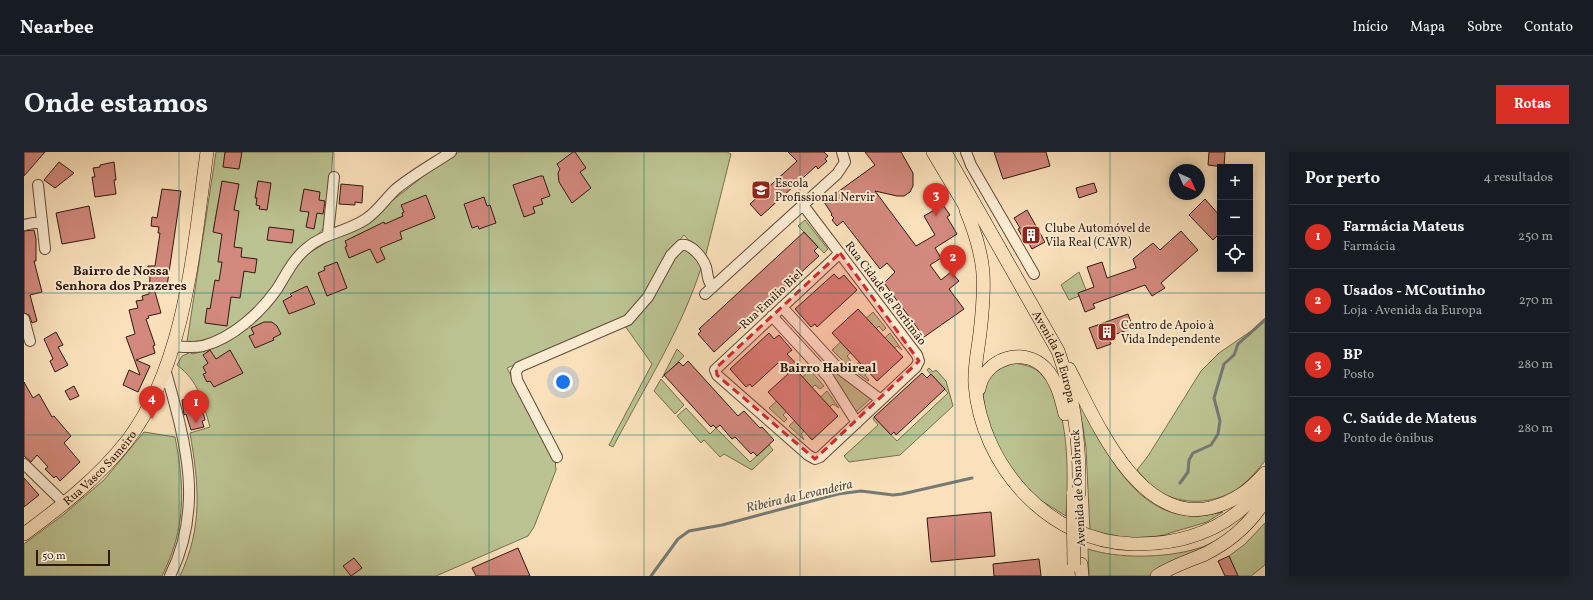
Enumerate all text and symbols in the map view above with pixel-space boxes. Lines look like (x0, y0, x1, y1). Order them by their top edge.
text: Nearbee (20, 15, 94, 41)
text: Início (1352, 18, 1388, 37)
text: Mapa (1410, 18, 1445, 37)
text: Sobre (1467, 18, 1502, 37)
text: Contato (1524, 18, 1573, 37)
text: Onde estamos (24, 85, 208, 124)
button: Rotas (1496, 85, 1569, 124)
north arrow (1169, 164, 1205, 200)
map controls (1217, 164, 1253, 272)
button: + (1217, 164, 1253, 200)
text: Por perto (1305, 167, 1380, 190)
text: 4 resultados (1483, 169, 1553, 187)
place label: Escola Profissional Nervir (775, 176, 875, 206)
school or university icon: Escola Profissional Nervir (750, 179, 772, 201)
pin: 3 (923, 183, 949, 216)
button: − (1217, 200, 1253, 236)
text: Farmácia Mateus (1343, 217, 1464, 238)
place label: Clube Automóvel de Vila Real (CAVR) (1045, 221, 1151, 251)
building icon: Clube Automóvel de Vila Real (CAVR) (1020, 224, 1042, 246)
text: 1 (1315, 228, 1321, 246)
text: 250 m (1518, 228, 1553, 246)
button: locate (1217, 236, 1253, 272)
street label: Rua Cidade de Portimão (841, 238, 930, 349)
text: Farmácia (1343, 238, 1396, 256)
pin: 2 (940, 245, 966, 278)
district label: Bairro de Nossa Senhora dos Prazeres (55, 263, 187, 296)
street label: Rua Emílio Biel (737, 266, 807, 333)
text: Usados - MCoutinho (1343, 281, 1485, 302)
text: 2 (1315, 292, 1321, 310)
text: 270 m (1519, 292, 1553, 310)
text: Loja · Avenida da Europa (1343, 302, 1482, 320)
street label: Avenida da Europa (1028, 308, 1079, 405)
place label: Centro de Apoio à Vida Independente (1121, 318, 1221, 348)
building icon: Centro de Apoio à Vida Independente (1096, 321, 1118, 343)
text: BP (1343, 345, 1363, 366)
text: 3 (1315, 356, 1321, 374)
text: 280 m (1517, 356, 1553, 374)
district label: Bairro Habireal (780, 360, 877, 378)
text: Posto (1343, 366, 1374, 384)
your location (553, 372, 573, 392)
pin: 4 (139, 386, 165, 419)
pin: 1 (183, 390, 209, 423)
text: C. Saúde de Mateus (1343, 409, 1477, 430)
text: 4 (1314, 420, 1322, 438)
text: 280 m (1517, 420, 1553, 438)
street label: Rua Vasco Sameiro (60, 428, 141, 510)
street label: Avenida de Osnabruck (1068, 428, 1090, 547)
text: Ponto de ônibus (1343, 430, 1434, 448)
water label: Ribeira da Levandeira (744, 476, 855, 518)
scale bar (36, 548, 110, 567)
text: 50 m (42, 549, 66, 564)

